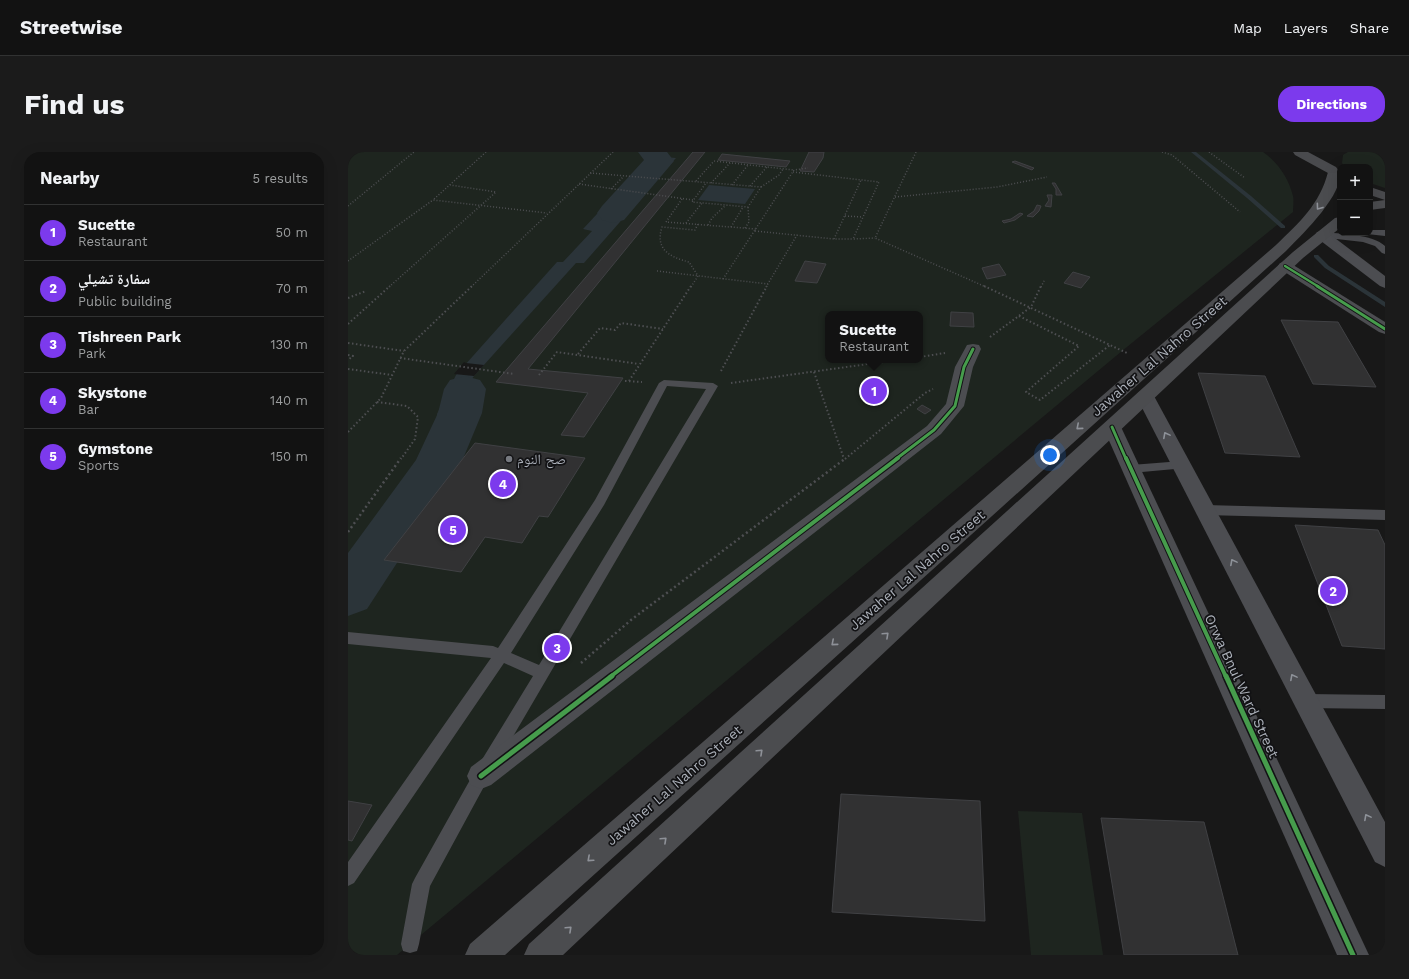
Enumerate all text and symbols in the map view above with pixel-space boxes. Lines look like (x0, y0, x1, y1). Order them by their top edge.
text: Streetwise (20, 16, 123, 39)
text: Map (1233, 20, 1262, 36)
text: Layers (1284, 20, 1328, 36)
text: Share (1350, 20, 1389, 36)
button: Directions (1278, 86, 1385, 122)
text: Find us (24, 88, 124, 121)
map controls (1337, 164, 1373, 236)
button: + (1337, 164, 1373, 200)
text: Nearby (40, 168, 99, 188)
text: 5 results (253, 171, 308, 186)
button: − (1337, 200, 1373, 236)
one-way arrow (1317, 203, 1324, 210)
text: Sucette (78, 216, 135, 234)
text: 1 (50, 225, 56, 240)
text: 50 m (276, 225, 308, 240)
text: Restaurant (78, 234, 148, 249)
text: سفارة تشيلي (78, 270, 150, 288)
text: 2 (49, 281, 57, 296)
text: 70 m (276, 281, 308, 296)
street label: Jawaher Lal Nahro Street (1088, 293, 1230, 419)
text: Public building (78, 294, 171, 309)
popup (825, 311, 923, 363)
text: Sucette (839, 321, 897, 339)
text: Tishreen Park (78, 328, 181, 346)
text: 3 (49, 337, 57, 352)
text: 130 m (270, 337, 308, 352)
text: Restaurant (839, 339, 909, 354)
text: Park (78, 346, 106, 361)
pin: 1 (861, 376, 887, 406)
text: Skystone (78, 384, 147, 402)
text: 4 (49, 393, 57, 408)
text: 140 m (270, 393, 308, 408)
text: Bar (78, 402, 99, 417)
one-way arrow (1076, 422, 1083, 429)
one-way arrow (1163, 432, 1171, 439)
text: Gymstone (78, 440, 153, 458)
your location (1040, 445, 1060, 465)
text: 5 (49, 449, 57, 464)
text: 150 m (270, 449, 308, 464)
place label: صح النوم (517, 451, 566, 469)
marker: صح النوم (504, 454, 514, 464)
text: Sports (78, 458, 119, 473)
pin: 4 (490, 469, 516, 499)
street label: Jawaher Lal Nahro Street (846, 507, 988, 633)
pin: 5 (440, 515, 466, 545)
one-way arrow (1230, 559, 1238, 566)
pin: 2 (1320, 576, 1346, 606)
street label: Orwa Bnul Ward Street (1202, 612, 1282, 761)
pin: 3 (544, 633, 570, 663)
one-way arrow (881, 633, 889, 640)
one-way arrow (832, 638, 839, 645)
one-way arrow (1291, 674, 1298, 681)
street label: Jawaher Lal Nahro Street (603, 722, 745, 848)
one-way arrow (755, 749, 763, 757)
one-way arrow (1364, 814, 1372, 821)
one-way arrow (660, 838, 667, 845)
one-way arrow (587, 854, 595, 862)
one-way arrow (564, 926, 572, 933)

